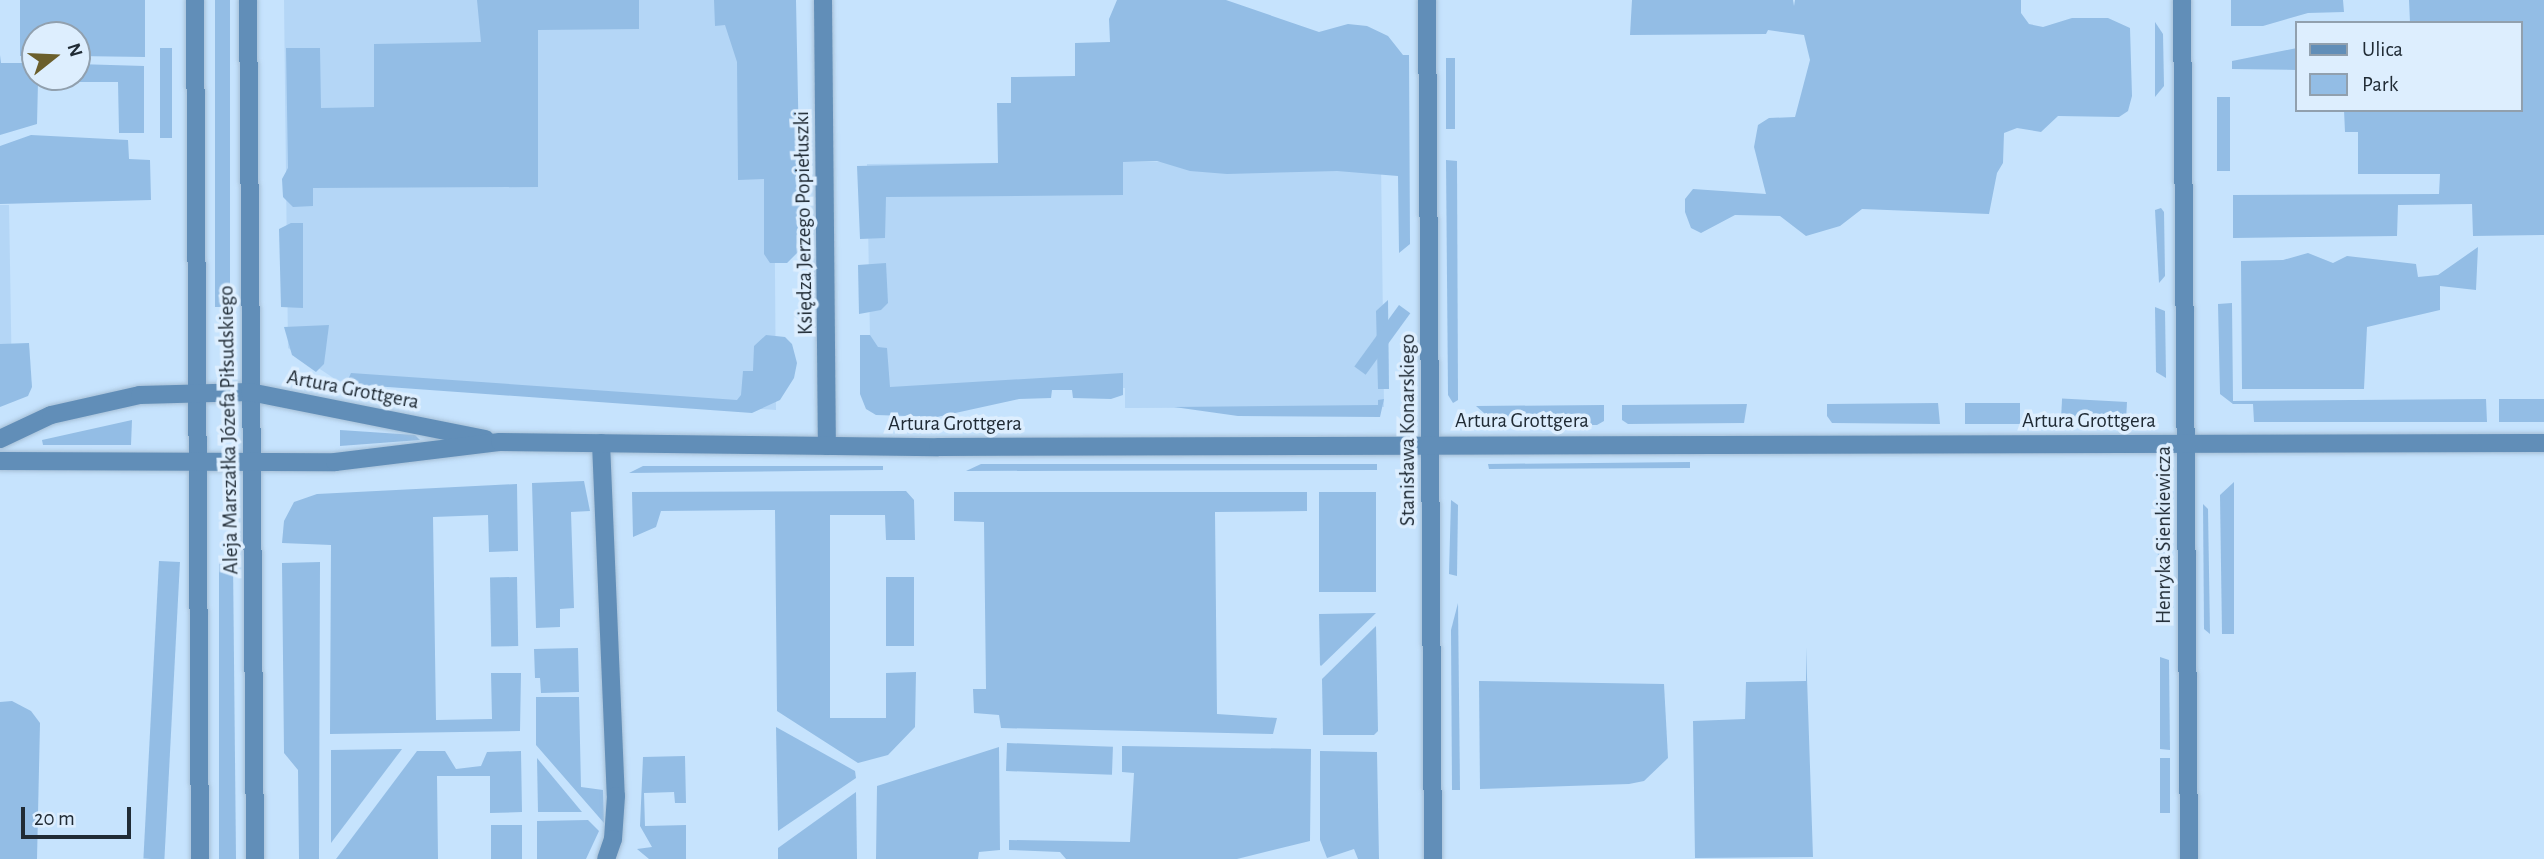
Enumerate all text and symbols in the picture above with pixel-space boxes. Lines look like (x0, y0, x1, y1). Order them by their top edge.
north arrow (21, 21, 91, 91)
legend (2296, 21, 2523, 112)
text: Ulica (2362, 39, 2403, 60)
text: N (63, 41, 86, 59)
text: Park (2362, 74, 2398, 95)
street label: Księdza Jerzego Popiełuszki (789, 111, 819, 335)
street label: Aleja Marszałka Józefa Piłsudskiego (214, 285, 244, 575)
street label: Stanisława Konarskiego (1395, 334, 1421, 526)
street label: Artura Grottgera (285, 365, 421, 415)
street label: Artura Grottgera (1455, 408, 1589, 434)
street label: Artura Grottgera (2022, 408, 2156, 434)
street label: Artura Grottgera (888, 411, 1022, 437)
street label: Henryka Sienkiewicza (2151, 446, 2177, 624)
scale bar (24, 792, 135, 836)
text: 20 m (34, 808, 75, 829)

